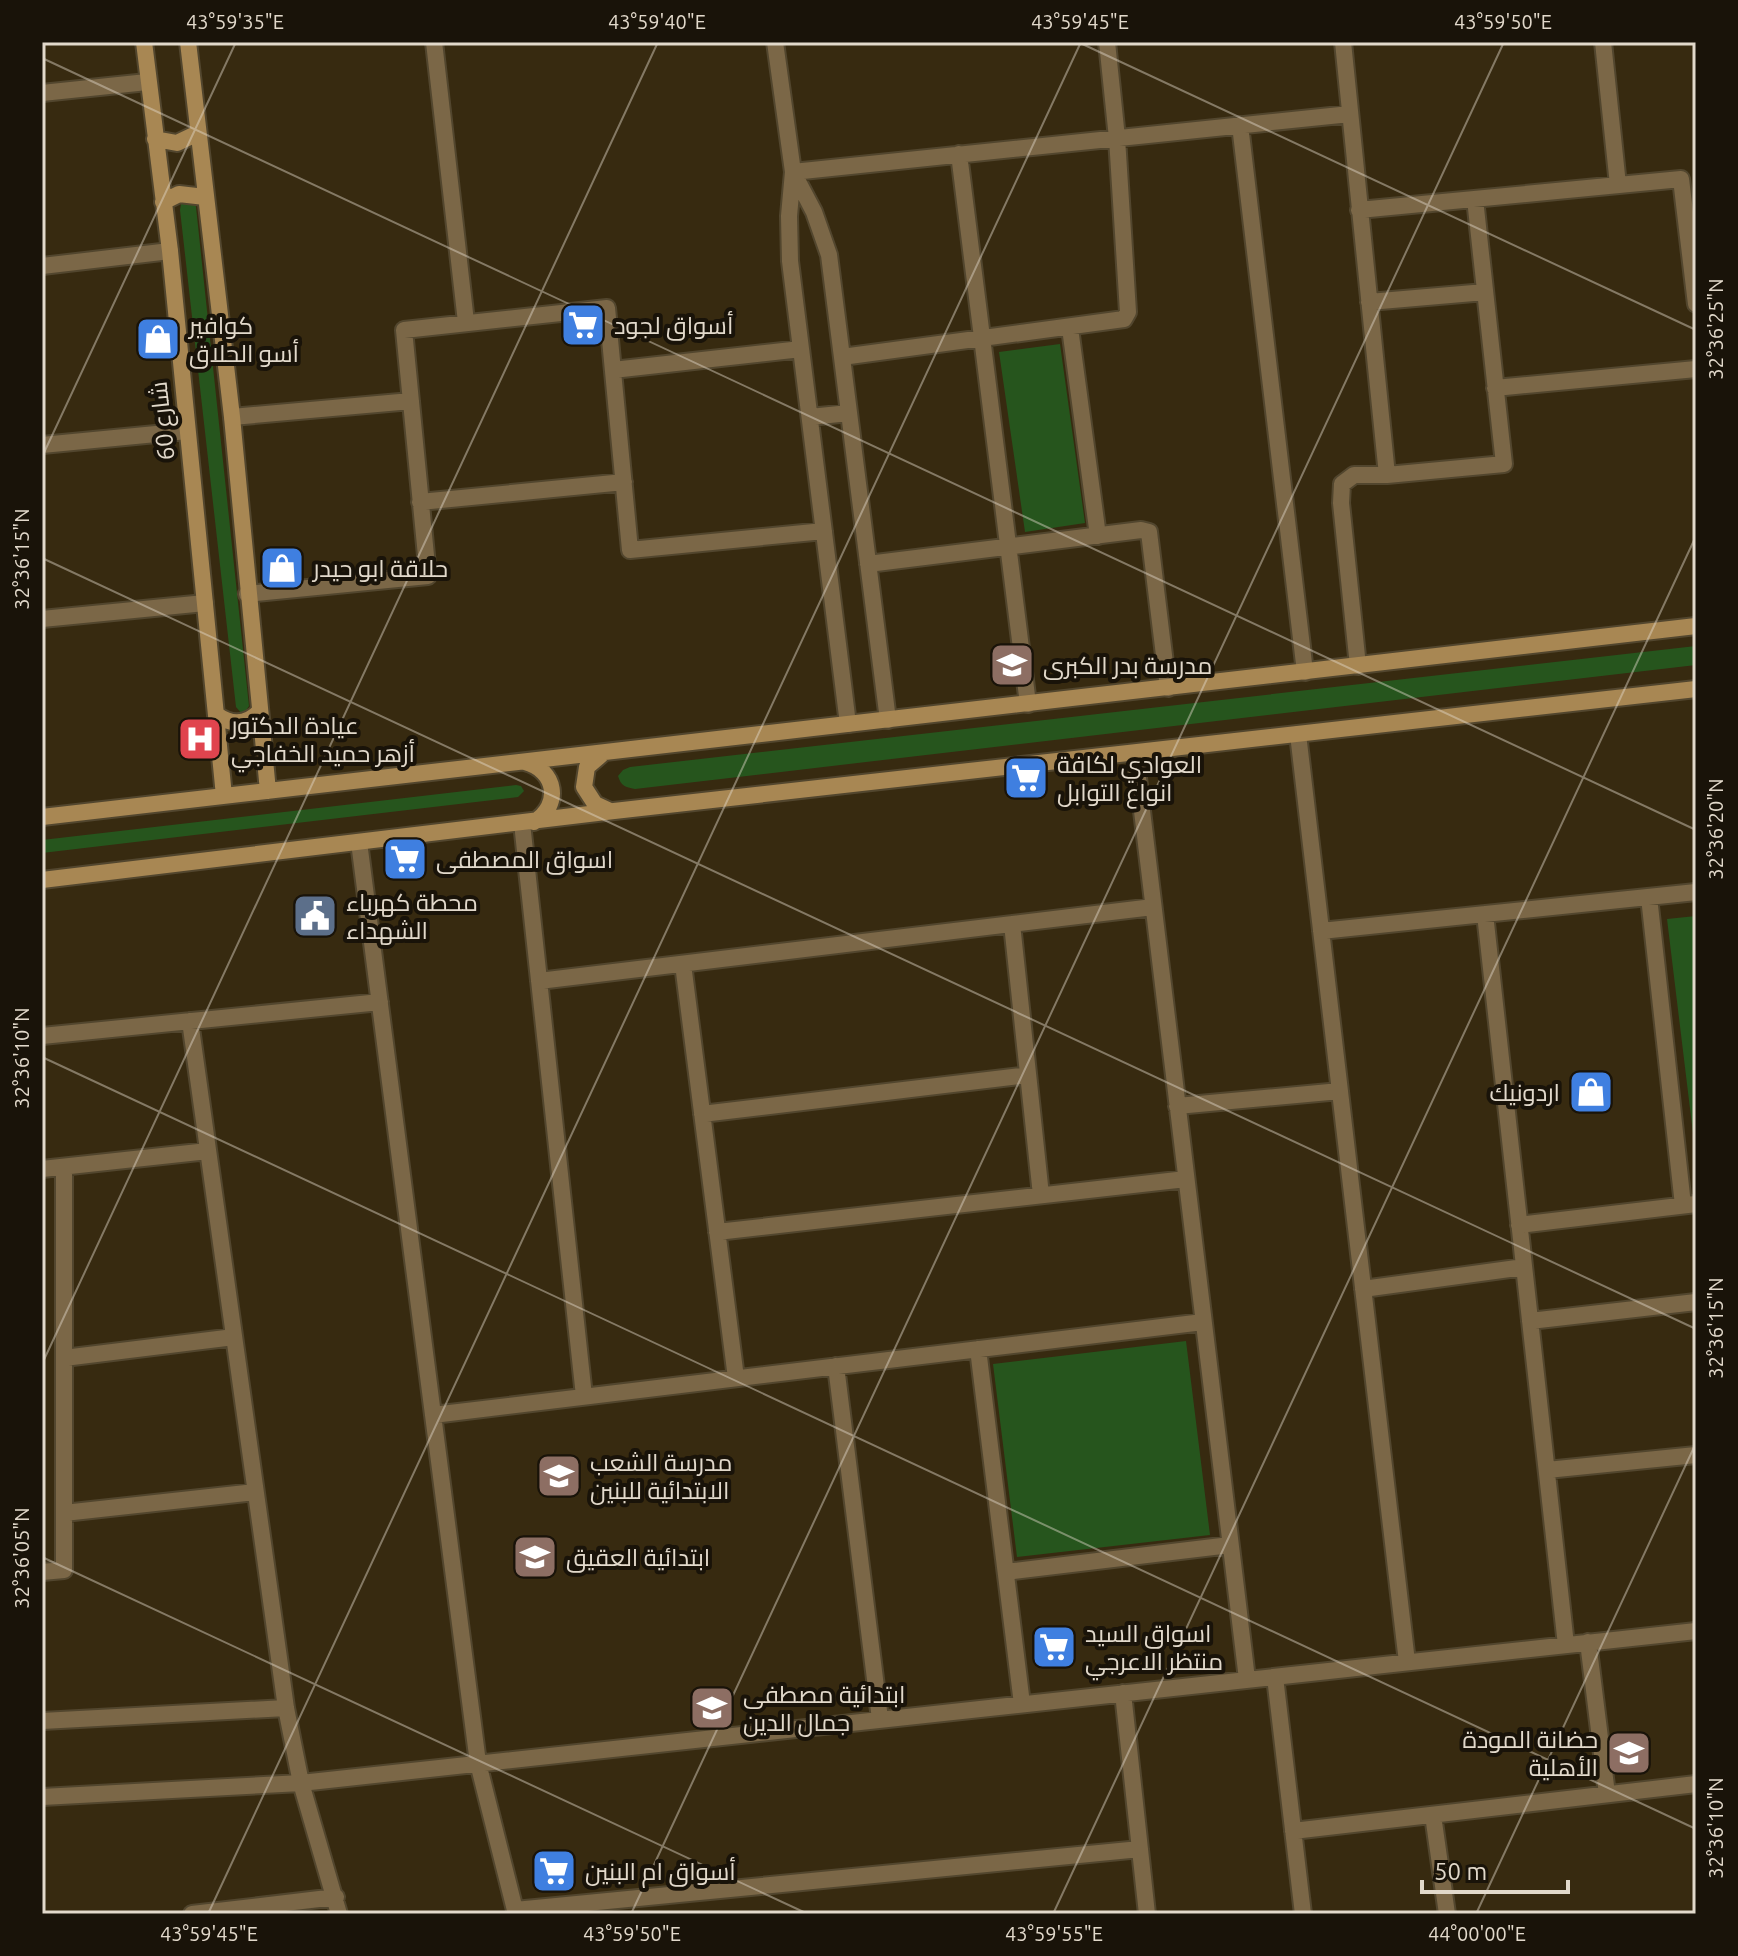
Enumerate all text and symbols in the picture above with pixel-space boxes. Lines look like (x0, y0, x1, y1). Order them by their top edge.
text: 43°59'35"E (186, 10, 284, 33)
text: 43°59'40"E (608, 10, 706, 33)
text: 43°59'45"E (1031, 10, 1129, 33)
text: 43°59'50"E (1454, 10, 1552, 33)
text: 32°36'25"N (1704, 278, 1727, 380)
supermarket icon: أسواق لجود (559, 301, 607, 349)
place label: أسواق لجود (614, 310, 733, 341)
place label: كوافير أسو الحلاق (187, 312, 299, 369)
shop icon: كوافير أسو الحلاق (134, 315, 182, 363)
street label: شارع 60 (144, 380, 183, 462)
text: 32°36'15"N (10, 508, 33, 610)
shop icon: حلاقة ابو حيدر (258, 544, 306, 592)
place label: حلاقة ابو حيدر (311, 555, 448, 582)
school or university icon: مدرسة بدر الكبرى (988, 641, 1036, 689)
place label: مدرسة بدر الكبرى (1043, 652, 1212, 680)
place label: عيادة الدكتور أزهر حميد الخفاجي (229, 712, 415, 773)
hospital icon: عيادة الدكتور أزهر حميد الخفاجي (176, 715, 224, 763)
place label: العوادي لكافة انواع التوابل (1057, 751, 1202, 809)
supermarket icon: العوادي لكافة انواع التوابل (1002, 754, 1050, 802)
text: 32°36'20"N (1704, 778, 1727, 880)
supermarket icon: اسواق المصطفى (381, 835, 429, 883)
place label: اسواق المصطفى (436, 846, 613, 875)
place label: محطة كهرباء الشهداء (346, 889, 478, 945)
public building icon: محطة كهرباء الشهداء (291, 892, 339, 940)
text: 32°36'10"N (10, 1007, 33, 1109)
shop icon: اردونيك (1567, 1068, 1615, 1116)
place label: اردونيك (1489, 1079, 1560, 1106)
text: 32°36'15"N (1704, 1277, 1727, 1379)
place label: مدرسة الشعب الابتدائية للبنين (590, 1449, 732, 1505)
school or university icon: مدرسة الشعب الابتدائية للبنين (535, 1452, 583, 1500)
text: 32°36'05"N (10, 1507, 33, 1609)
school or university icon: ابتدائية العقيق (511, 1533, 559, 1581)
place label: ابتدائية العقيق (566, 1544, 710, 1573)
place label: اسواق السيد منتظر الاعرجي (1085, 1620, 1223, 1681)
supermarket icon: اسواق السيد منتظر الاعرجي (1030, 1623, 1078, 1671)
place label: ابتدائية مصطفى جمال الدين (743, 1681, 905, 1737)
school or university icon: ابتدائية مصطفى جمال الدين (688, 1684, 736, 1732)
place label: حضانة المودة الأهلية (1463, 1726, 1598, 1781)
school or university icon: حضانة المودة الأهلية (1605, 1729, 1653, 1777)
text: 32°36'10"N (1704, 1777, 1727, 1879)
scale bar (1422, 1844, 1568, 1894)
supermarket icon: أسواق ام البنين (530, 1847, 578, 1895)
place label: أسواق ام البنين (585, 1856, 736, 1888)
text: 50 m (1434, 1858, 1487, 1885)
text: 43°59'45"E (160, 1922, 258, 1945)
text: 43°59'50"E (583, 1922, 681, 1945)
text: 43°59'55"E (1005, 1922, 1103, 1945)
text: 44°00'00"E (1428, 1922, 1526, 1945)

